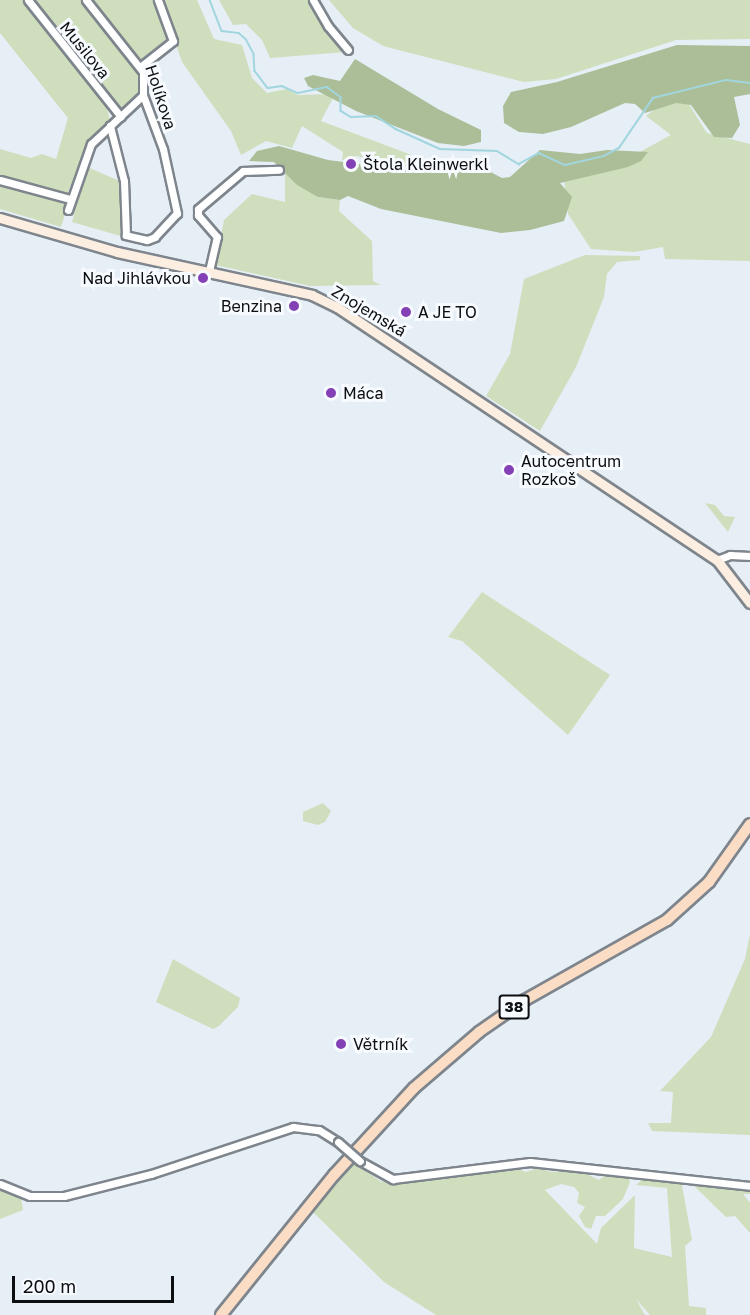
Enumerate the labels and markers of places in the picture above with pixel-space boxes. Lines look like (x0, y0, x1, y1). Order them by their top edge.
place label: Štola Kleinwerkl (363, 154, 489, 174)
marker: Štola Kleinwerkl (344, 157, 358, 171)
place label: Nad Jihlávkou (82, 268, 191, 288)
marker: Nad Jihlávkou (196, 271, 210, 285)
place label: Benzina (221, 296, 282, 316)
marker: Benzina (287, 299, 301, 313)
place label: A JE TO (418, 302, 477, 322)
marker: A JE TO (399, 305, 413, 319)
place label: Máca (343, 383, 384, 403)
marker: Máca (324, 386, 338, 400)
place label: Autocentrum Rozkoš (521, 451, 621, 489)
marker: Autocentrum Rozkoš (502, 463, 516, 477)
place label: Větrník (353, 1034, 408, 1054)
marker: Větrník (334, 1037, 348, 1051)

